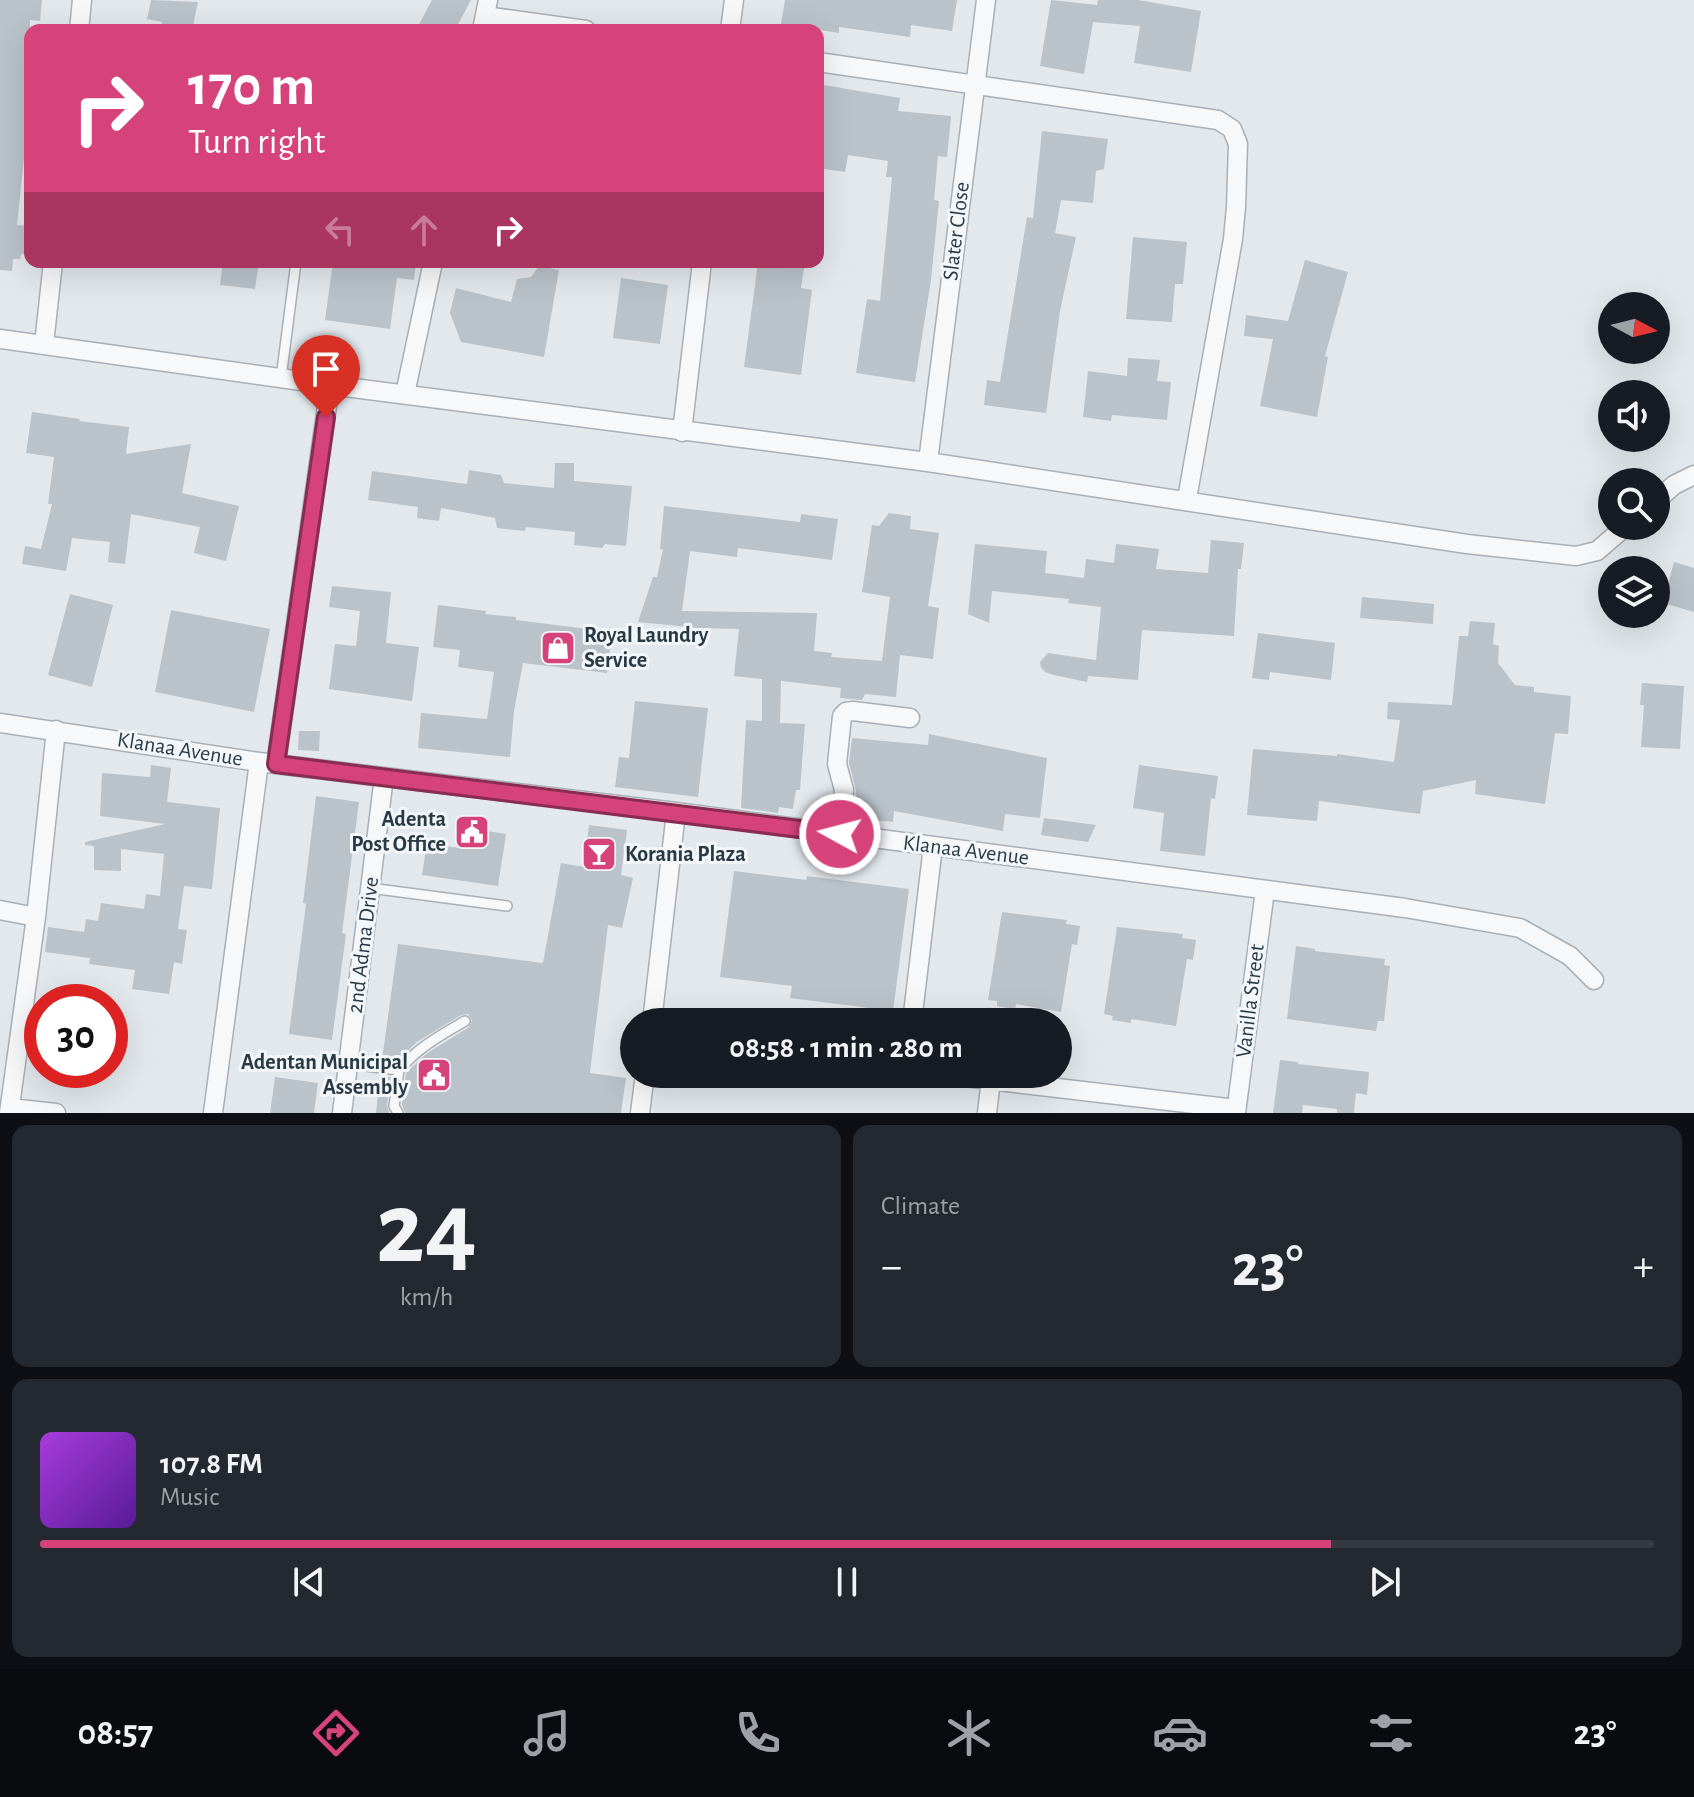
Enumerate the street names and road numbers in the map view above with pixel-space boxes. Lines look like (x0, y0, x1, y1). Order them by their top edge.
street label: Slater Close (939, 180, 973, 282)
street label: Klanaa Avenue (116, 728, 244, 770)
street label: Klanaa Avenue (902, 831, 1030, 869)
street label: 2nd Adma Drive (344, 876, 382, 1014)
street label: Vanilla Street (1232, 943, 1268, 1059)

